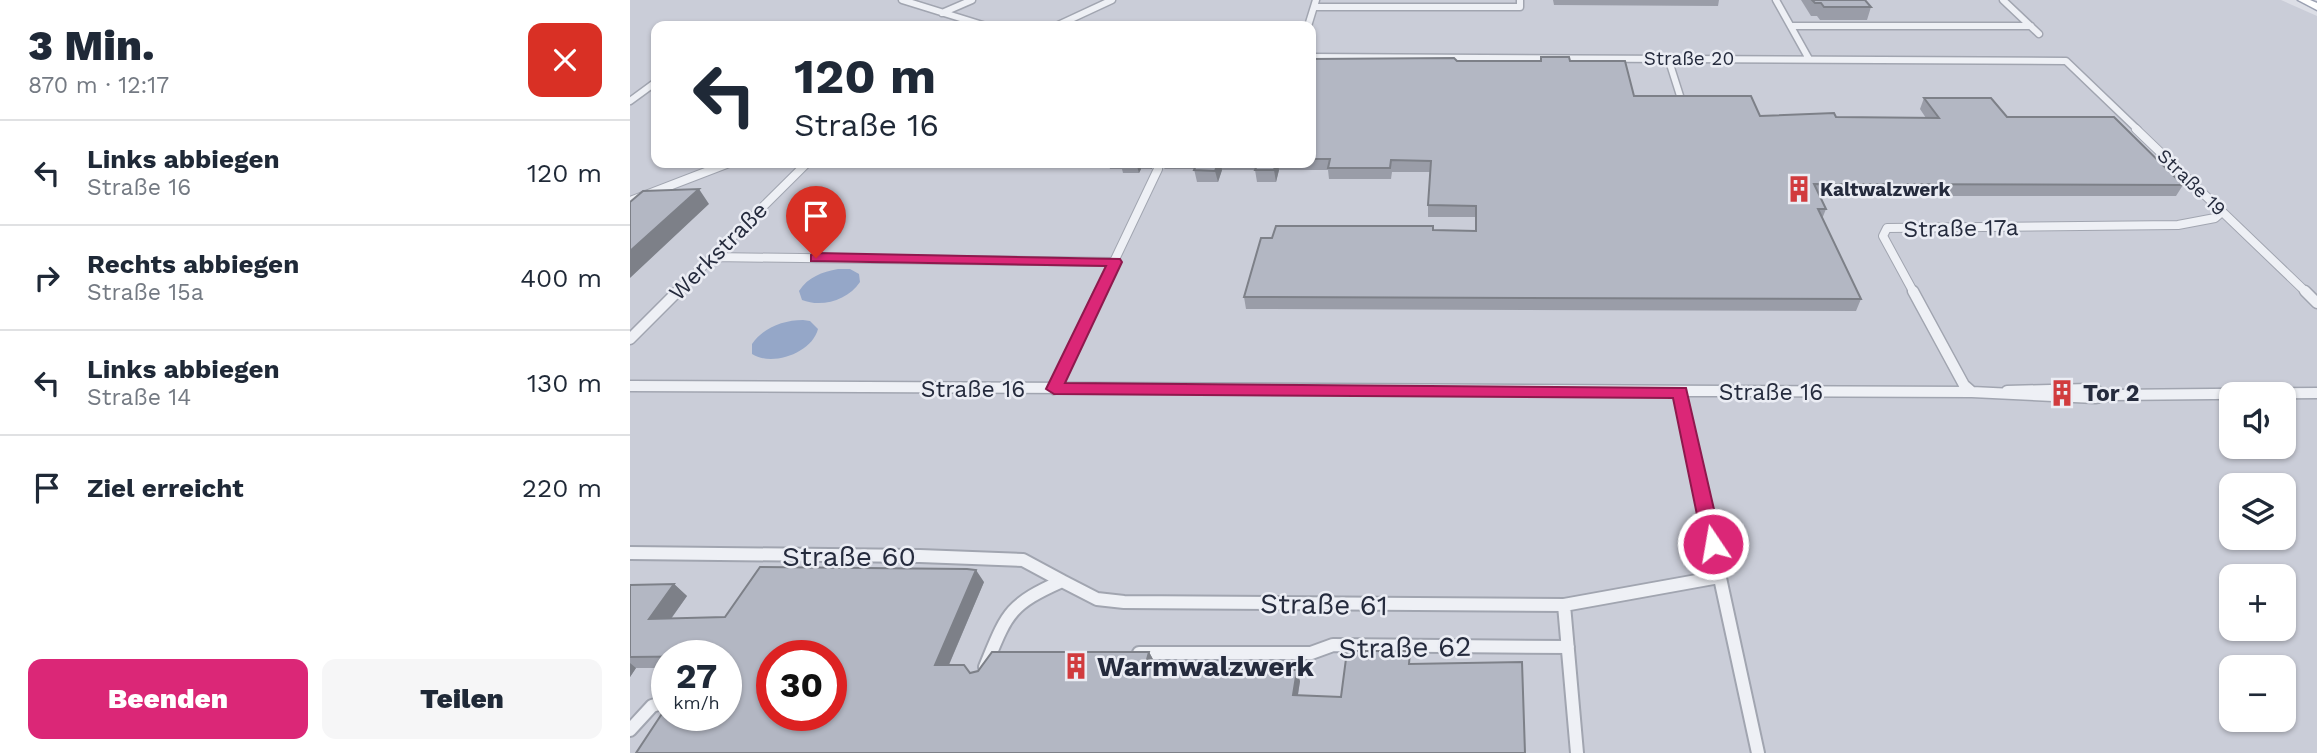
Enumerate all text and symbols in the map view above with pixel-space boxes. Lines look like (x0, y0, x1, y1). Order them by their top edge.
text: 3 Min. (28, 21, 155, 70)
button: close (528, 23, 602, 97)
text: 120 m (794, 47, 936, 105)
street label: Straße 20 (1644, 47, 1734, 70)
icon: left (679, 49, 770, 140)
text: 870 m · 12:17 (28, 72, 169, 99)
text: Straße 16 (794, 106, 939, 144)
text: Links abbiegen (87, 144, 280, 174)
street label: Straße 19 (2153, 144, 2231, 221)
icon: left (28, 154, 66, 192)
text: 120 m (527, 158, 602, 188)
text: Straße 16 (87, 174, 191, 201)
building icon: Kaltwalzwerk (1784, 174, 1814, 204)
place label: Kaltwalzwerk (1820, 178, 1950, 201)
pin (786, 186, 846, 258)
street label: Werkstraße (664, 197, 773, 306)
icon: arrive (797, 197, 835, 235)
street label: Straße 17a (1903, 214, 2019, 243)
text: Rechts abbiegen (87, 249, 299, 279)
icon: right (28, 259, 66, 297)
text: 400 m (520, 263, 602, 293)
text: Straße 15a (87, 279, 204, 306)
text: Links abbiegen (87, 354, 280, 384)
icon: left (28, 364, 66, 402)
text: 130 m (527, 368, 602, 398)
street label: Straße 16 (921, 376, 1025, 403)
building icon: Tor 2 (2047, 378, 2077, 408)
street label: Straße 16 (1719, 379, 1823, 406)
place label: Tor 2 (2083, 380, 2140, 407)
map controls (2219, 382, 2296, 732)
button: sound (2219, 382, 2296, 459)
text: Straße 14 (87, 384, 191, 411)
icon: arrive (28, 469, 66, 507)
text: Ziel erreicht (87, 473, 244, 503)
text: 220 m (522, 473, 602, 503)
button: layers (2219, 473, 2296, 550)
position arrow (1676, 507, 1750, 581)
street label: Straße 60 (782, 540, 916, 573)
button: + (2219, 564, 2296, 641)
street label: Straße 61 (1260, 587, 1388, 622)
street label: Straße 62 (1338, 630, 1472, 665)
speed limit sign: 30 (756, 640, 847, 731)
place label: Warmwalzwerk (1097, 650, 1314, 683)
building icon: Warmwalzwerk (1061, 651, 1091, 681)
text: 27 (676, 655, 717, 697)
button: − (2219, 655, 2296, 732)
button: Beenden (28, 659, 308, 739)
button: Teilen (322, 659, 602, 739)
text: km/h (673, 692, 720, 713)

